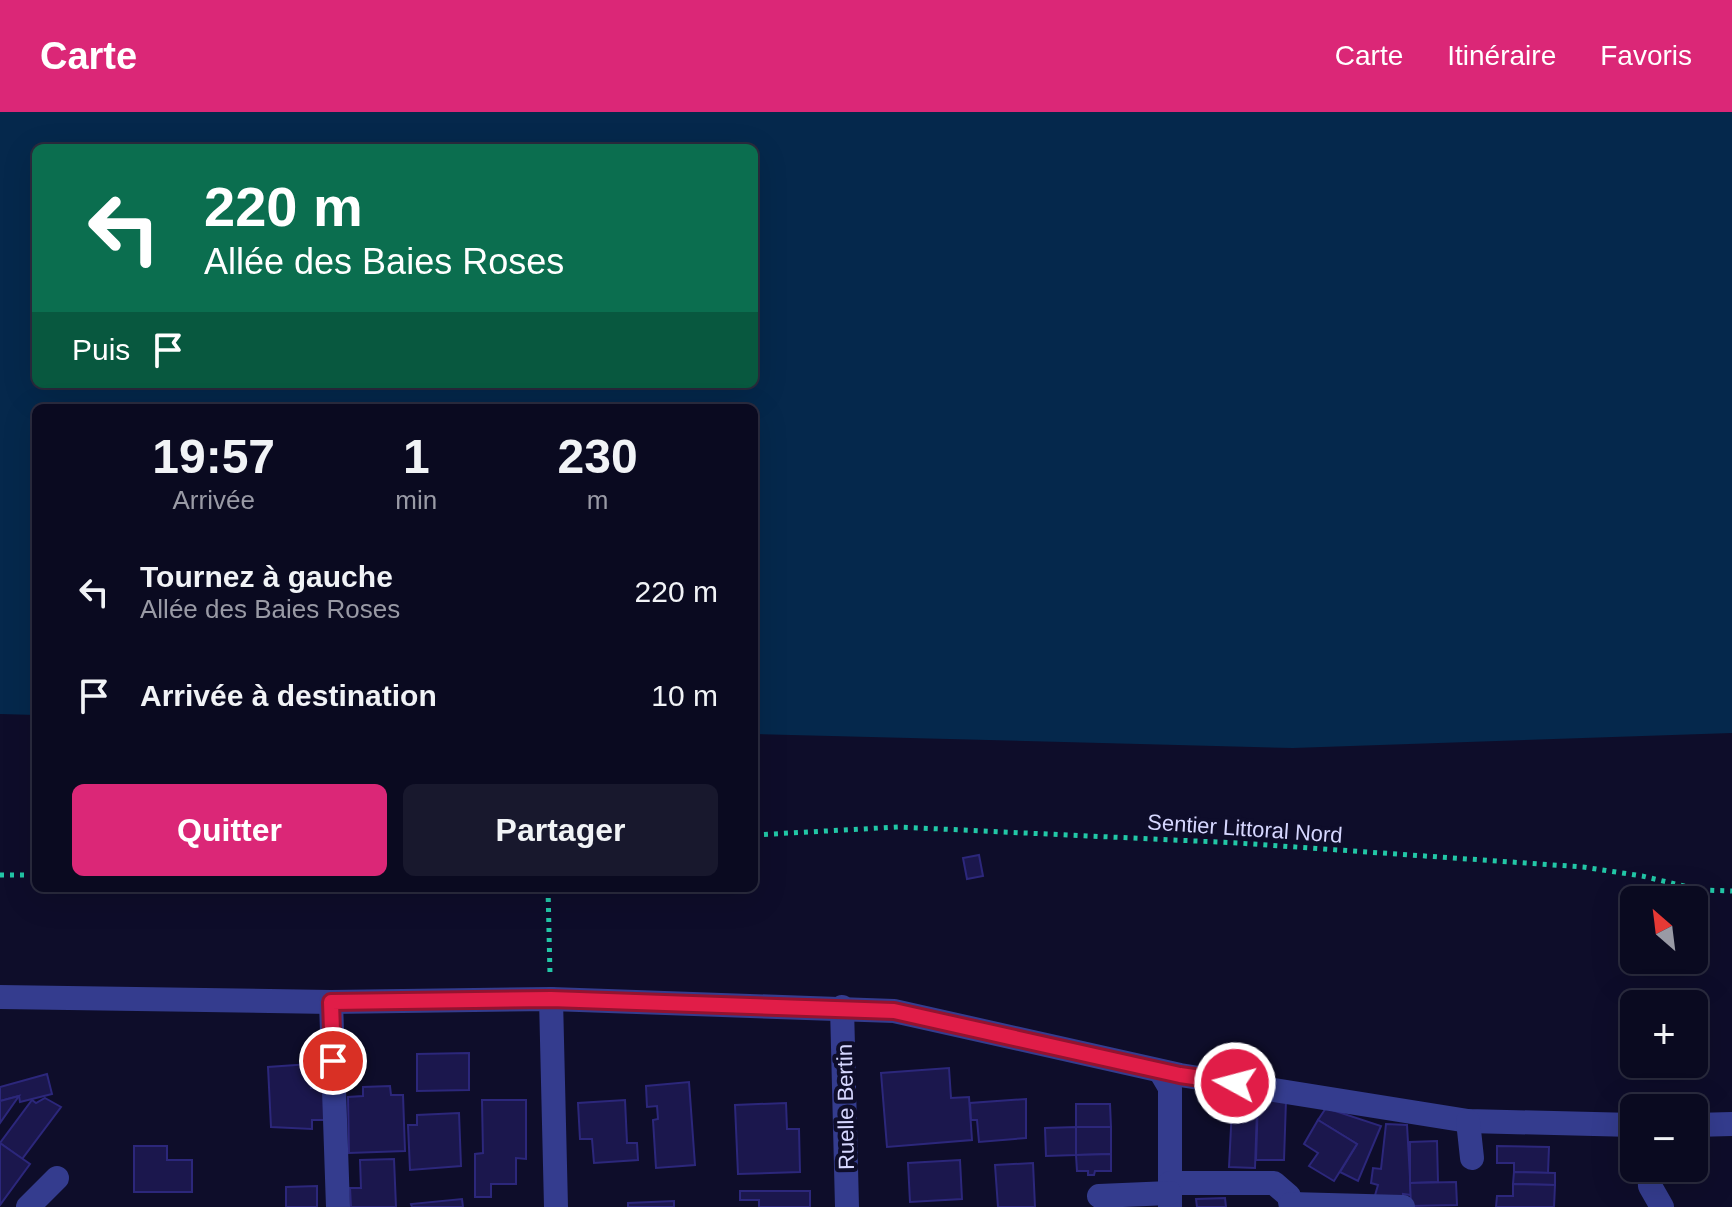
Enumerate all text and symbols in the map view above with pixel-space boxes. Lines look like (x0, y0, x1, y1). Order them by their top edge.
text: Carte (40, 35, 137, 77)
text: Carte (1335, 40, 1403, 71)
text: Itinéraire (1447, 40, 1556, 71)
text: Favoris (1600, 40, 1692, 71)
text: 220 m (204, 175, 363, 238)
icon: left (72, 176, 176, 280)
text: Allée des Baies Roses (204, 241, 564, 282)
icon: arrive (146, 328, 190, 372)
text: Puis (72, 333, 130, 366)
text: 19:57 (152, 430, 275, 483)
text: 1 (403, 430, 430, 483)
text: 230 (558, 430, 638, 483)
text: Arrivée (173, 485, 255, 515)
text: min (395, 485, 437, 515)
text: m (587, 485, 608, 515)
text: Tournez à gauche (140, 560, 393, 593)
icon: left (72, 570, 116, 614)
text: 220 m (635, 575, 718, 608)
text: Allée des Baies Roses (140, 594, 400, 624)
icon: arrive (72, 674, 116, 718)
text: Arrivée à destination (140, 679, 437, 712)
text: 10 m (651, 679, 718, 712)
button: Quitter (72, 784, 387, 876)
button: Partager (403, 784, 718, 876)
street label: Sentier Littoral Nord (1147, 809, 1343, 848)
north arrow (1620, 886, 1708, 974)
map controls (1620, 886, 1708, 1182)
button: + (1620, 990, 1708, 1078)
pin (299, 1027, 367, 1095)
icon: arrive (311, 1039, 355, 1083)
position arrow (1193, 1041, 1277, 1125)
street label: Ruelle Bertin (832, 1044, 859, 1170)
button: − (1620, 1094, 1708, 1182)

